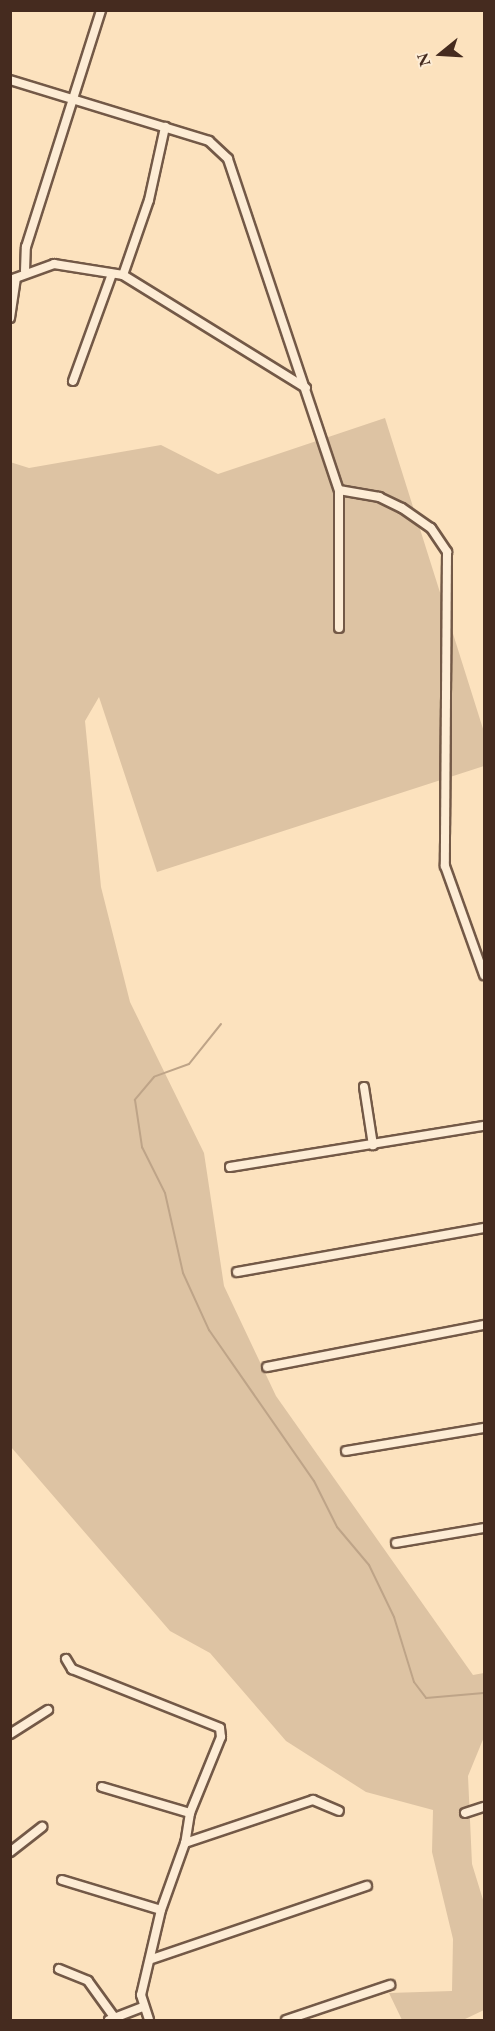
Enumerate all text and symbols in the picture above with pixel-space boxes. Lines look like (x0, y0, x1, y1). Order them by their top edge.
north arrow (411, 24, 471, 84)
text: N (411, 50, 435, 69)

